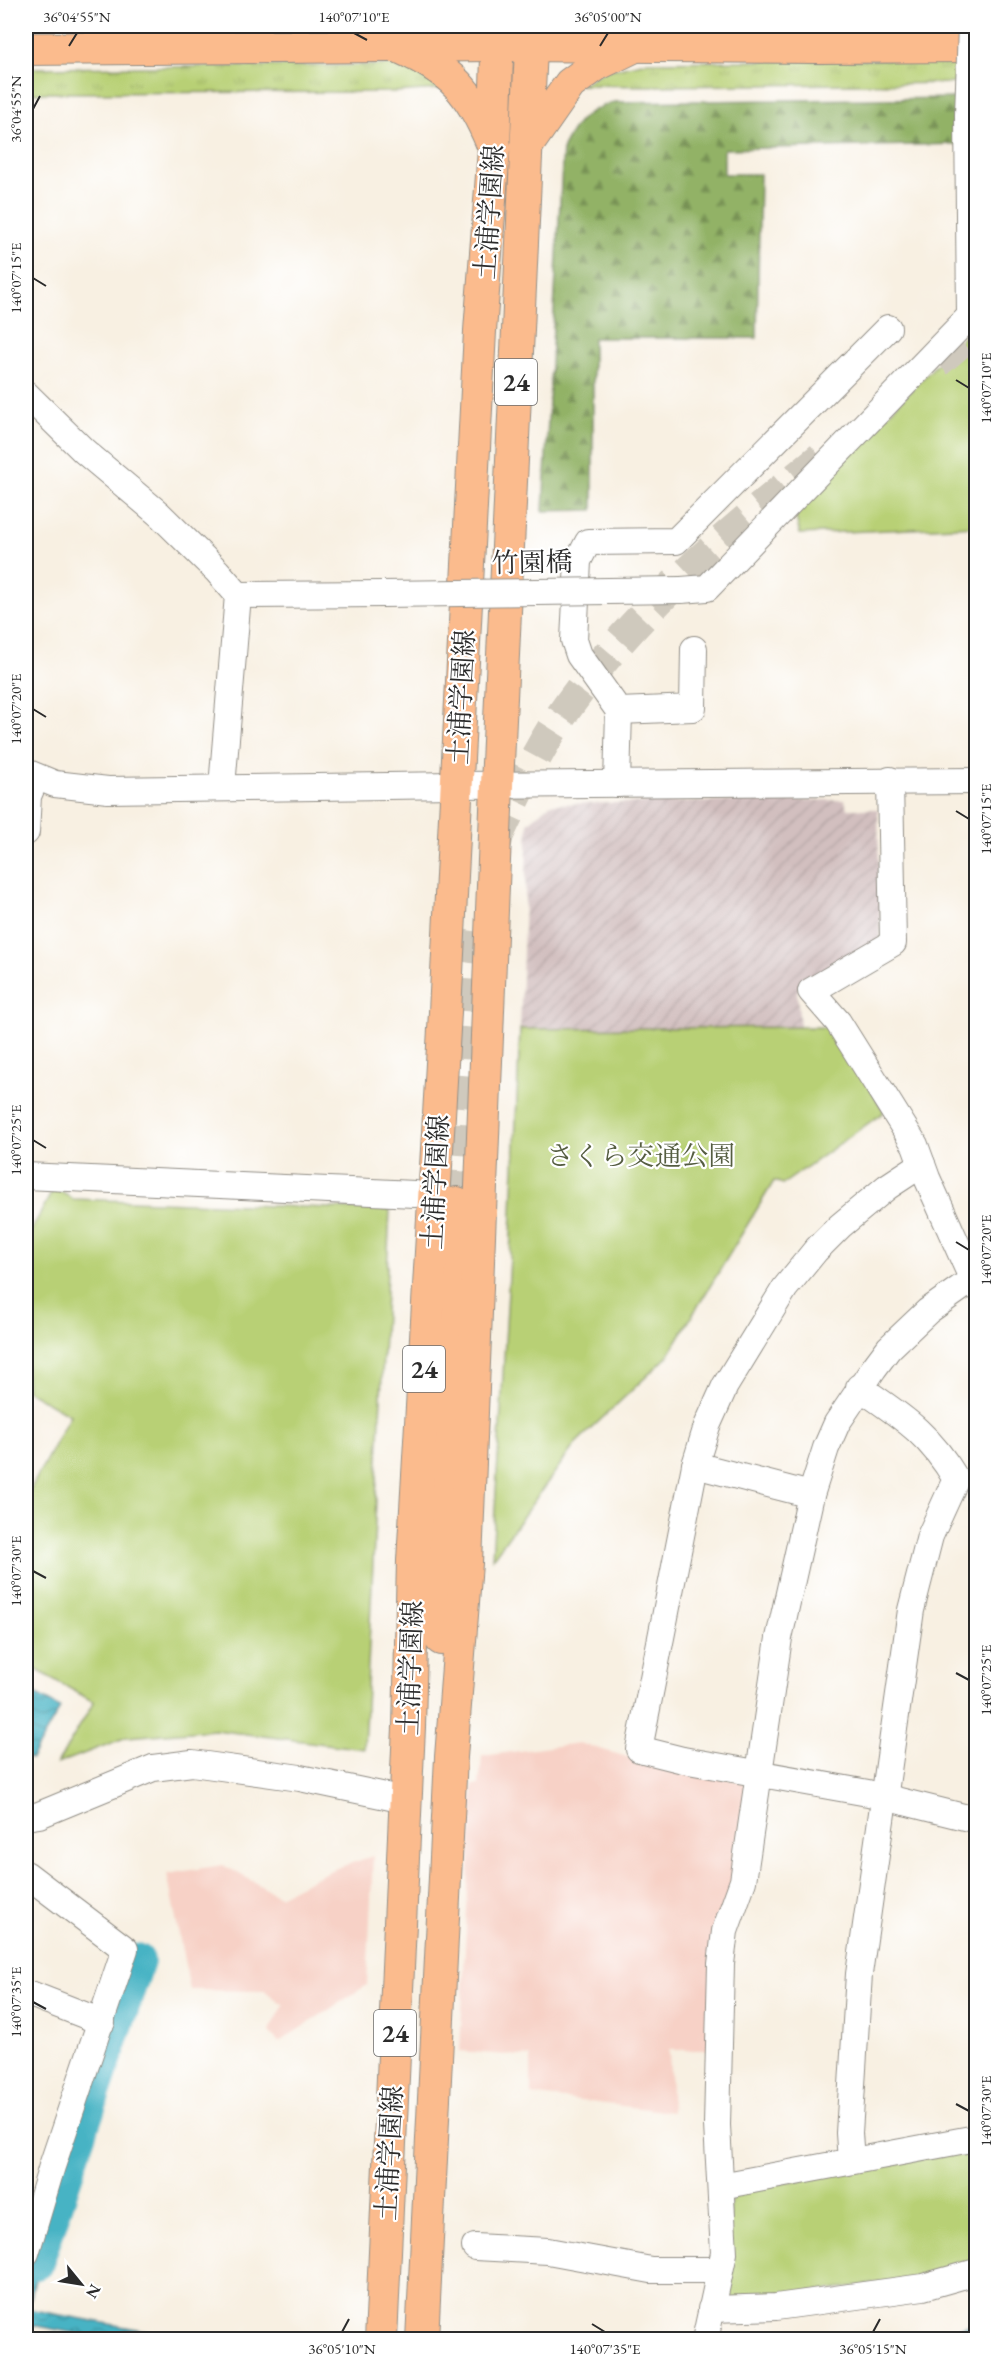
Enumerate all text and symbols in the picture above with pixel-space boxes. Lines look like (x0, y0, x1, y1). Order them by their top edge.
text: 36°04'55"N (43, 7, 111, 26)
text: 140°07'10"E (318, 7, 390, 26)
text: 36°05'00"N (574, 7, 642, 26)
text: 36°04'55"N (6, 75, 25, 143)
street label: 土浦学園線 (467, 143, 511, 281)
text: 140°07'15"E (6, 242, 25, 314)
text: 140°07'10"E (976, 352, 995, 424)
road number: 24 (495, 359, 537, 405)
street label: 竹園橋 (491, 544, 573, 580)
street label: 土浦学園線 (440, 629, 482, 765)
text: 140°07'20"E (6, 673, 25, 745)
text: 140°07'15"E (976, 783, 995, 855)
text: 140°07'25"E (6, 1104, 25, 1176)
street label: 土浦学園線 (414, 1114, 456, 1250)
park label: さくら交通公園 (547, 1138, 736, 1173)
text: 140°07'20"E (976, 1214, 995, 1286)
road number: 24 (403, 1346, 445, 1392)
text: 140°07'30"E (6, 1535, 25, 1607)
street label: 土浦学園線 (390, 1600, 430, 1736)
text: 140°07'25"E (976, 1644, 995, 1716)
text: 140°07'35"E (6, 1966, 25, 2038)
road number: 24 (374, 2010, 416, 2056)
text: 140°07'30"E (976, 2075, 995, 2147)
street label: 土浦学園線 (368, 2085, 410, 2221)
north arrow (51, 2254, 111, 2314)
text: N (81, 2280, 106, 2302)
text: 36°05'10"N (308, 2339, 376, 2358)
text: 140°07'35"E (569, 2339, 641, 2358)
text: 36°05'15"N (839, 2339, 907, 2358)

